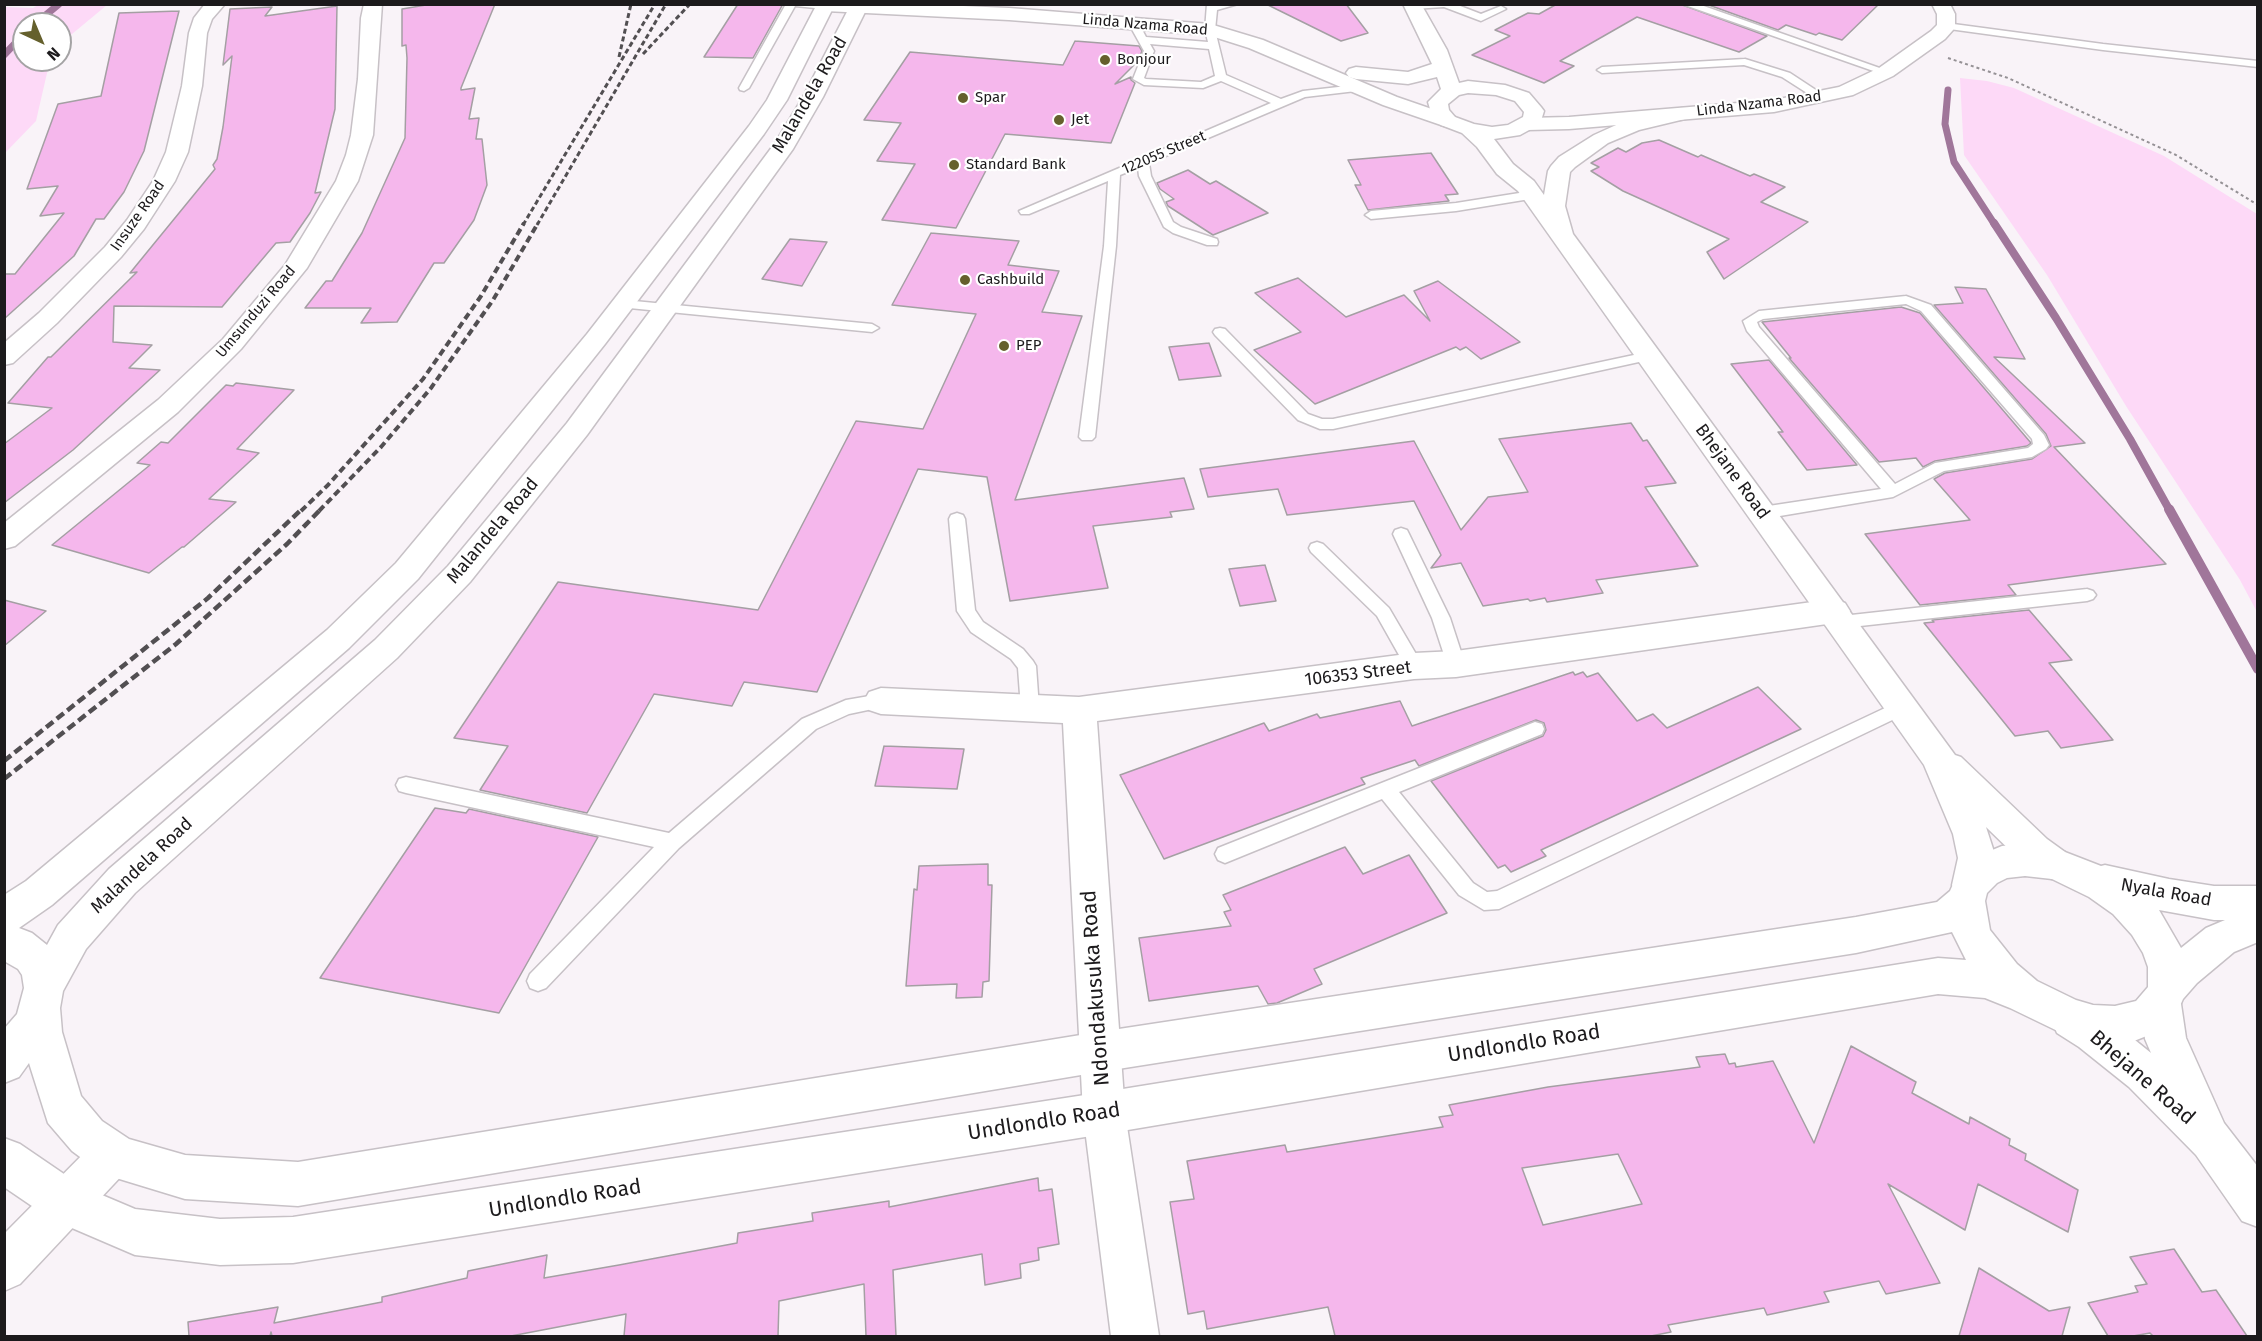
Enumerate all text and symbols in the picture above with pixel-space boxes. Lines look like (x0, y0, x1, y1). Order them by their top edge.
street label: Linda Nzama Road (1082, 11, 1208, 39)
north arrow (12, 12, 72, 72)
street label: Malandela Road (768, 33, 852, 157)
text: N (43, 43, 64, 64)
place label: Bonjour (1117, 51, 1171, 69)
marker: Bonjour (1098, 53, 1112, 67)
street label: Linda Nzama Road (1695, 87, 1823, 121)
place label: Spar (975, 89, 1006, 107)
marker: Spar (956, 91, 970, 105)
place label: Jet (1071, 111, 1089, 129)
marker: Jet (1052, 113, 1066, 127)
street label: 122055 Street (1119, 127, 1209, 179)
place label: Standard Bank (966, 156, 1066, 174)
marker: Standard Bank (947, 158, 961, 172)
street label: Insuze Road (107, 177, 169, 255)
street label: Umsunduzi Road (212, 262, 300, 362)
place label: Cashbuild (977, 271, 1044, 289)
marker: Cashbuild (958, 273, 972, 287)
place label: PEP (1016, 337, 1041, 355)
marker: PEP (997, 339, 1011, 353)
street label: Bhejane Road (1690, 420, 1774, 524)
street label: Malandela Road (443, 474, 543, 588)
street label: 106353 Street (1303, 657, 1413, 691)
street label: Malandela Road (87, 813, 197, 919)
street label: Nyala Road (2119, 874, 2213, 912)
street label: Ndondakusuka Road (1077, 889, 1115, 1087)
street label: Undlondlo Road (1446, 1019, 1602, 1069)
street label: Bhejane Road (2084, 1025, 2200, 1131)
street label: Undlondlo Road (966, 1097, 1122, 1147)
street label: Undlondlo Road (487, 1174, 643, 1224)

